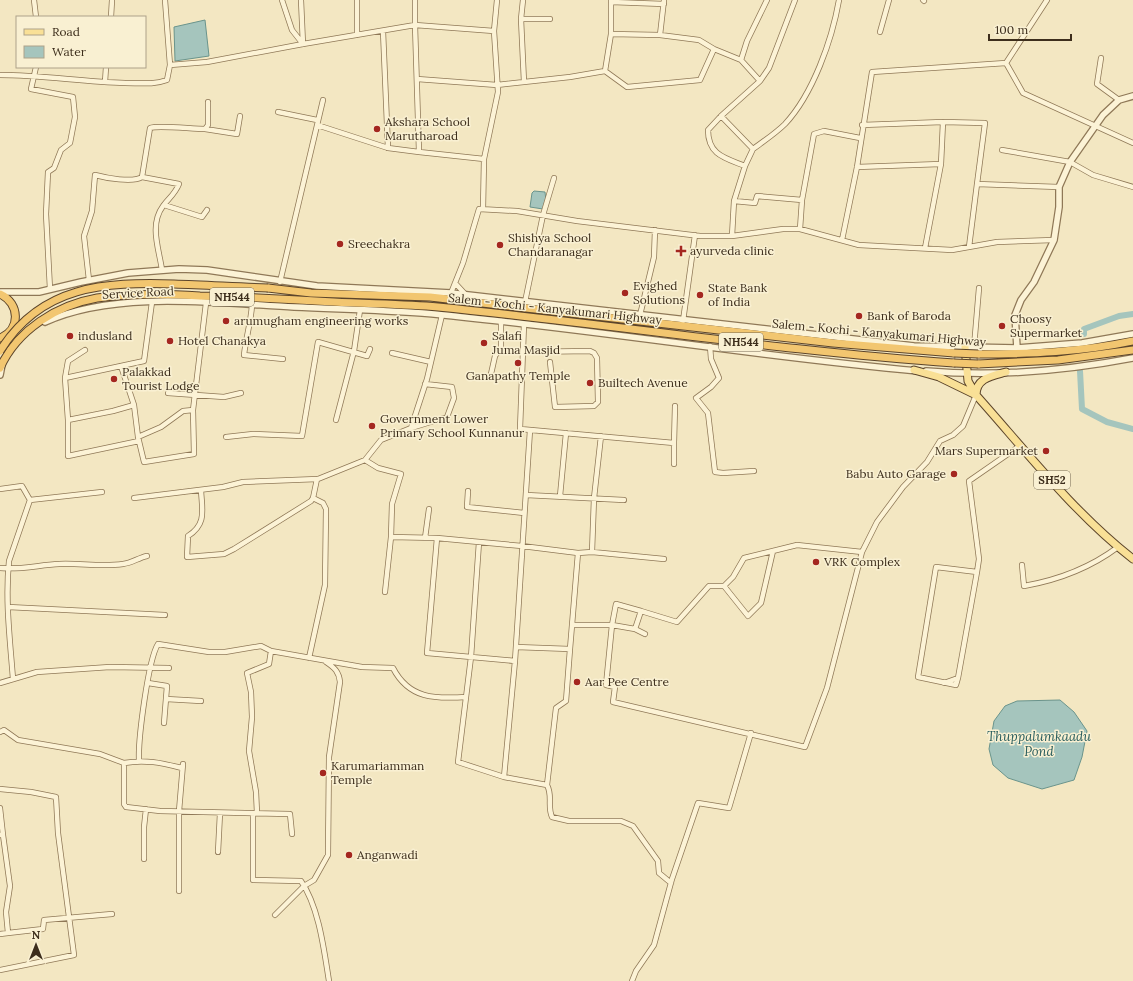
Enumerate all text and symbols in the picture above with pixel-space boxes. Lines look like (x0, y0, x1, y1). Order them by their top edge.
legend (16, 16, 146, 68)
scale bar (989, 16, 1071, 42)
text: 100 m (995, 22, 1028, 37)
text: Road (52, 24, 80, 39)
text: Water (52, 44, 87, 59)
place label: Akshara School Marutharoad (384, 114, 470, 143)
marker: Akshara School Marutharoad (372, 124, 382, 134)
place label: Shishya School Chandaranagar (508, 230, 594, 259)
place label: Sreechakra (348, 236, 410, 251)
marker: Sreechakra (335, 239, 345, 249)
marker: Shishya School Chandaranagar (495, 240, 505, 250)
place label: ayurveda clinic (690, 243, 774, 258)
marker: ayurveda clinic (675, 245, 687, 257)
place label: Evighed Solutions (633, 278, 686, 307)
place label: State Bank of India (708, 280, 768, 309)
street label: Service Road (102, 283, 174, 302)
road number: NH544 (210, 288, 254, 306)
marker: Evighed Solutions (620, 288, 630, 298)
street label: Salem - Kochi - Kanyakumari Highway (447, 290, 663, 327)
marker: State Bank of India (695, 290, 705, 300)
place label: Bank of Baroda (867, 308, 951, 323)
marker: Bank of Baroda (854, 311, 864, 321)
place label: Choosy Supermarket (1010, 311, 1083, 340)
place label: arumugham engineering works (234, 313, 409, 328)
marker: arumugham engineering works (221, 316, 231, 326)
street label: Salem - Kochi - Kanyakumari Highway (771, 316, 987, 349)
marker: Choosy Supermarket (997, 321, 1007, 331)
place label: indusland (78, 328, 132, 343)
place label: Salafi Juma Masjid (491, 328, 560, 357)
marker: indusland (65, 331, 75, 341)
place label: Hotel Chanakya (178, 333, 266, 348)
road number: NH544 (719, 333, 763, 351)
marker: Hotel Chanakya (165, 336, 175, 346)
marker: Salafi Juma Masjid (479, 338, 489, 348)
marker: Ganapathy Temple (513, 358, 523, 368)
place label: Palakkad Tourist Lodge (122, 364, 200, 393)
place label: Ganapathy Temple (466, 368, 571, 383)
marker: Palakkad Tourist Lodge (109, 374, 119, 384)
place label: Builtech Avenue (598, 375, 688, 390)
marker: Builtech Avenue (585, 378, 595, 388)
place label: Government Lower Primary School Kunnanur (380, 411, 525, 440)
marker: Government Lower Primary School Kunnanur (367, 421, 377, 431)
place label: Mars Supermarket (935, 443, 1038, 458)
marker: Mars Supermarket (1041, 446, 1051, 456)
place label: Babu Auto Garage (846, 466, 946, 481)
marker: Babu Auto Garage (949, 469, 959, 479)
road number: SH52 (1034, 471, 1070, 489)
place label: VRK Complex (823, 554, 901, 569)
marker: VRK Complex (811, 557, 821, 567)
place label: Aar Pee Centre (584, 674, 669, 689)
marker: Aar Pee Centre (572, 677, 582, 687)
water label: Thuppalumkaadu Pond (987, 728, 1091, 760)
place label: Karumariamman Temple (331, 758, 424, 787)
marker: Karumariamman Temple (318, 768, 328, 778)
place label: Anganwadi (356, 847, 418, 862)
marker: Anganwadi (344, 850, 354, 860)
north arrow (16, 925, 56, 965)
text: N (32, 928, 41, 942)

